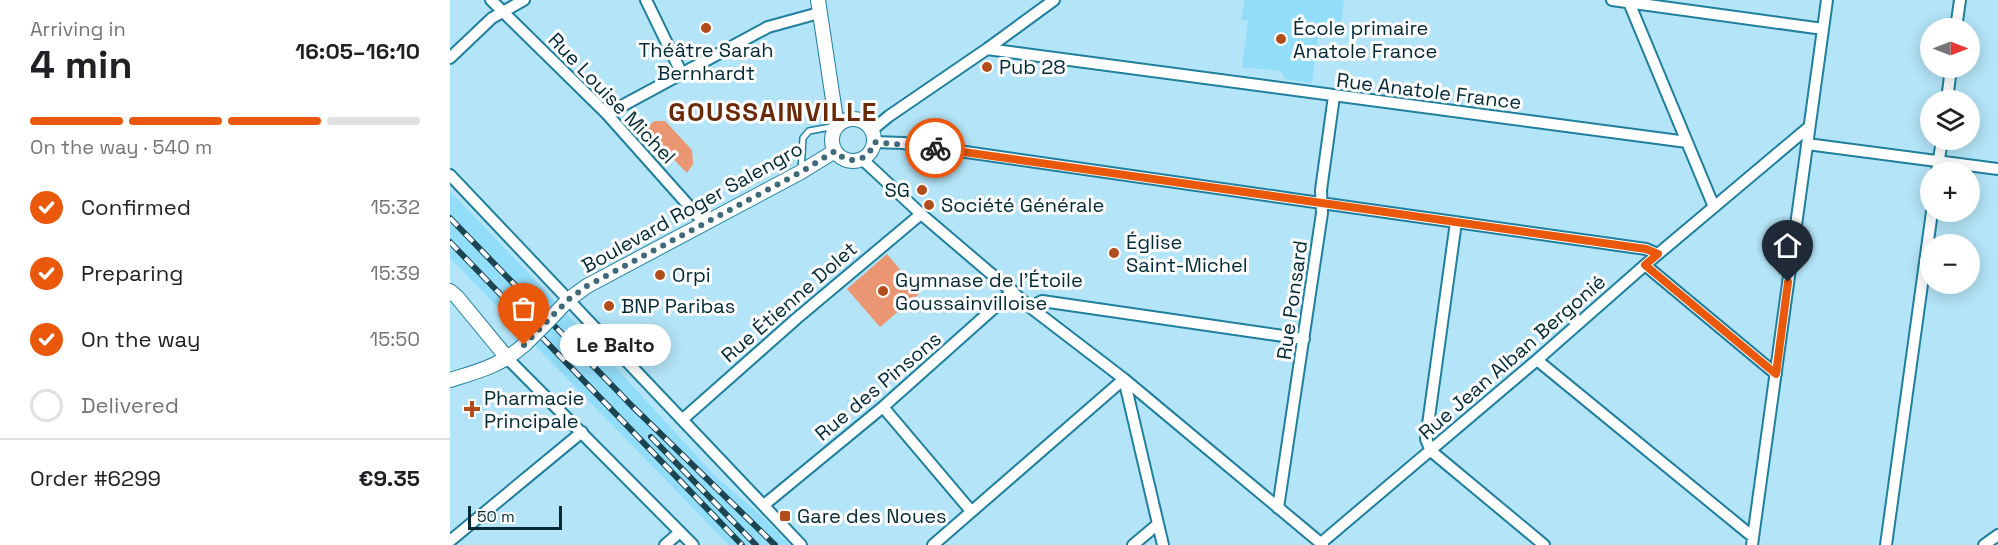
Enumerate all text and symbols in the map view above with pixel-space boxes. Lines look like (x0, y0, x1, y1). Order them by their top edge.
place label: École primaire Anatole France (1293, 15, 1437, 64)
text: Arriving in (30, 16, 126, 42)
north arrow (1920, 18, 1980, 78)
map controls (1920, 18, 1980, 294)
marker: Théâtre Sarah Bernhardt (699, 21, 713, 35)
street label: Rue Louise Michel (543, 27, 681, 169)
marker: École primaire Anatole France (1274, 32, 1288, 46)
text: 16:05–16:10 (295, 37, 420, 65)
place label: Théâtre Sarah Bernhardt (639, 37, 773, 86)
text: 4 min (30, 40, 132, 89)
place label: Pub 28 (999, 54, 1066, 80)
marker: Pub 28 (980, 60, 994, 74)
street label: Rue Anatole France (1335, 67, 1523, 115)
button: layers (1920, 90, 1980, 150)
district label: GOUSSAINVILLE (668, 95, 878, 129)
courier (905, 118, 965, 178)
icon: bike (919, 132, 952, 165)
text: On the way · 540 m (30, 134, 212, 160)
street label: Boulevard Roger Salengro (577, 135, 807, 279)
button: + (1920, 162, 1980, 222)
place label: SG (885, 177, 910, 203)
marker: SG (915, 183, 929, 197)
icon: check (30, 191, 63, 224)
place label: Société Générale (941, 192, 1104, 218)
text: Confirmed (81, 193, 191, 221)
text: 15:32 (370, 194, 420, 220)
marker: Société Générale (922, 198, 936, 212)
pin (1762, 220, 1813, 282)
place label: Église Saint-Michel (1126, 229, 1248, 278)
icon: home (1771, 229, 1804, 262)
button: − (1920, 234, 1980, 294)
street label: Rue Étienne Dolet (716, 236, 862, 368)
street label: Rue Ponsard (1271, 239, 1313, 361)
marker: Église Saint-Michel (1107, 246, 1121, 260)
icon: check (30, 257, 63, 290)
text: Preparing (81, 259, 183, 287)
text: 15:39 (370, 260, 420, 286)
place label: Orpi (672, 262, 711, 288)
place label: Gymnase de l'Étoile Goussainvilloise (895, 267, 1083, 316)
marker: Orpi (653, 268, 667, 282)
street label: Rue Jean Alban Bergonié (1413, 269, 1611, 445)
pin (498, 283, 549, 345)
marker: Gymnase de l'Étoile Goussainvilloise (876, 284, 890, 298)
icon: bag (507, 292, 540, 325)
place label: BNP Paribas (621, 293, 735, 319)
marker: BNP Paribas (602, 299, 616, 313)
icon: check (30, 323, 63, 356)
callout: Le Balto (560, 324, 671, 366)
text: On the way (81, 325, 200, 353)
text: 15:50 (370, 326, 420, 352)
street label: Rue des Pinsons (809, 326, 947, 446)
text: Le Balto (576, 332, 655, 358)
place label: Pharmacie Principale (484, 385, 584, 434)
text: Delivered (81, 391, 179, 419)
marker: Pharmacie Principale (465, 402, 479, 416)
text: Order #6299 (30, 464, 161, 492)
text: €9.35 (359, 464, 420, 492)
scale bar (468, 503, 562, 530)
place label: Gare des Noues (797, 503, 947, 529)
text: 50 m (477, 506, 515, 527)
marker: Gare des Noues (778, 509, 792, 523)

